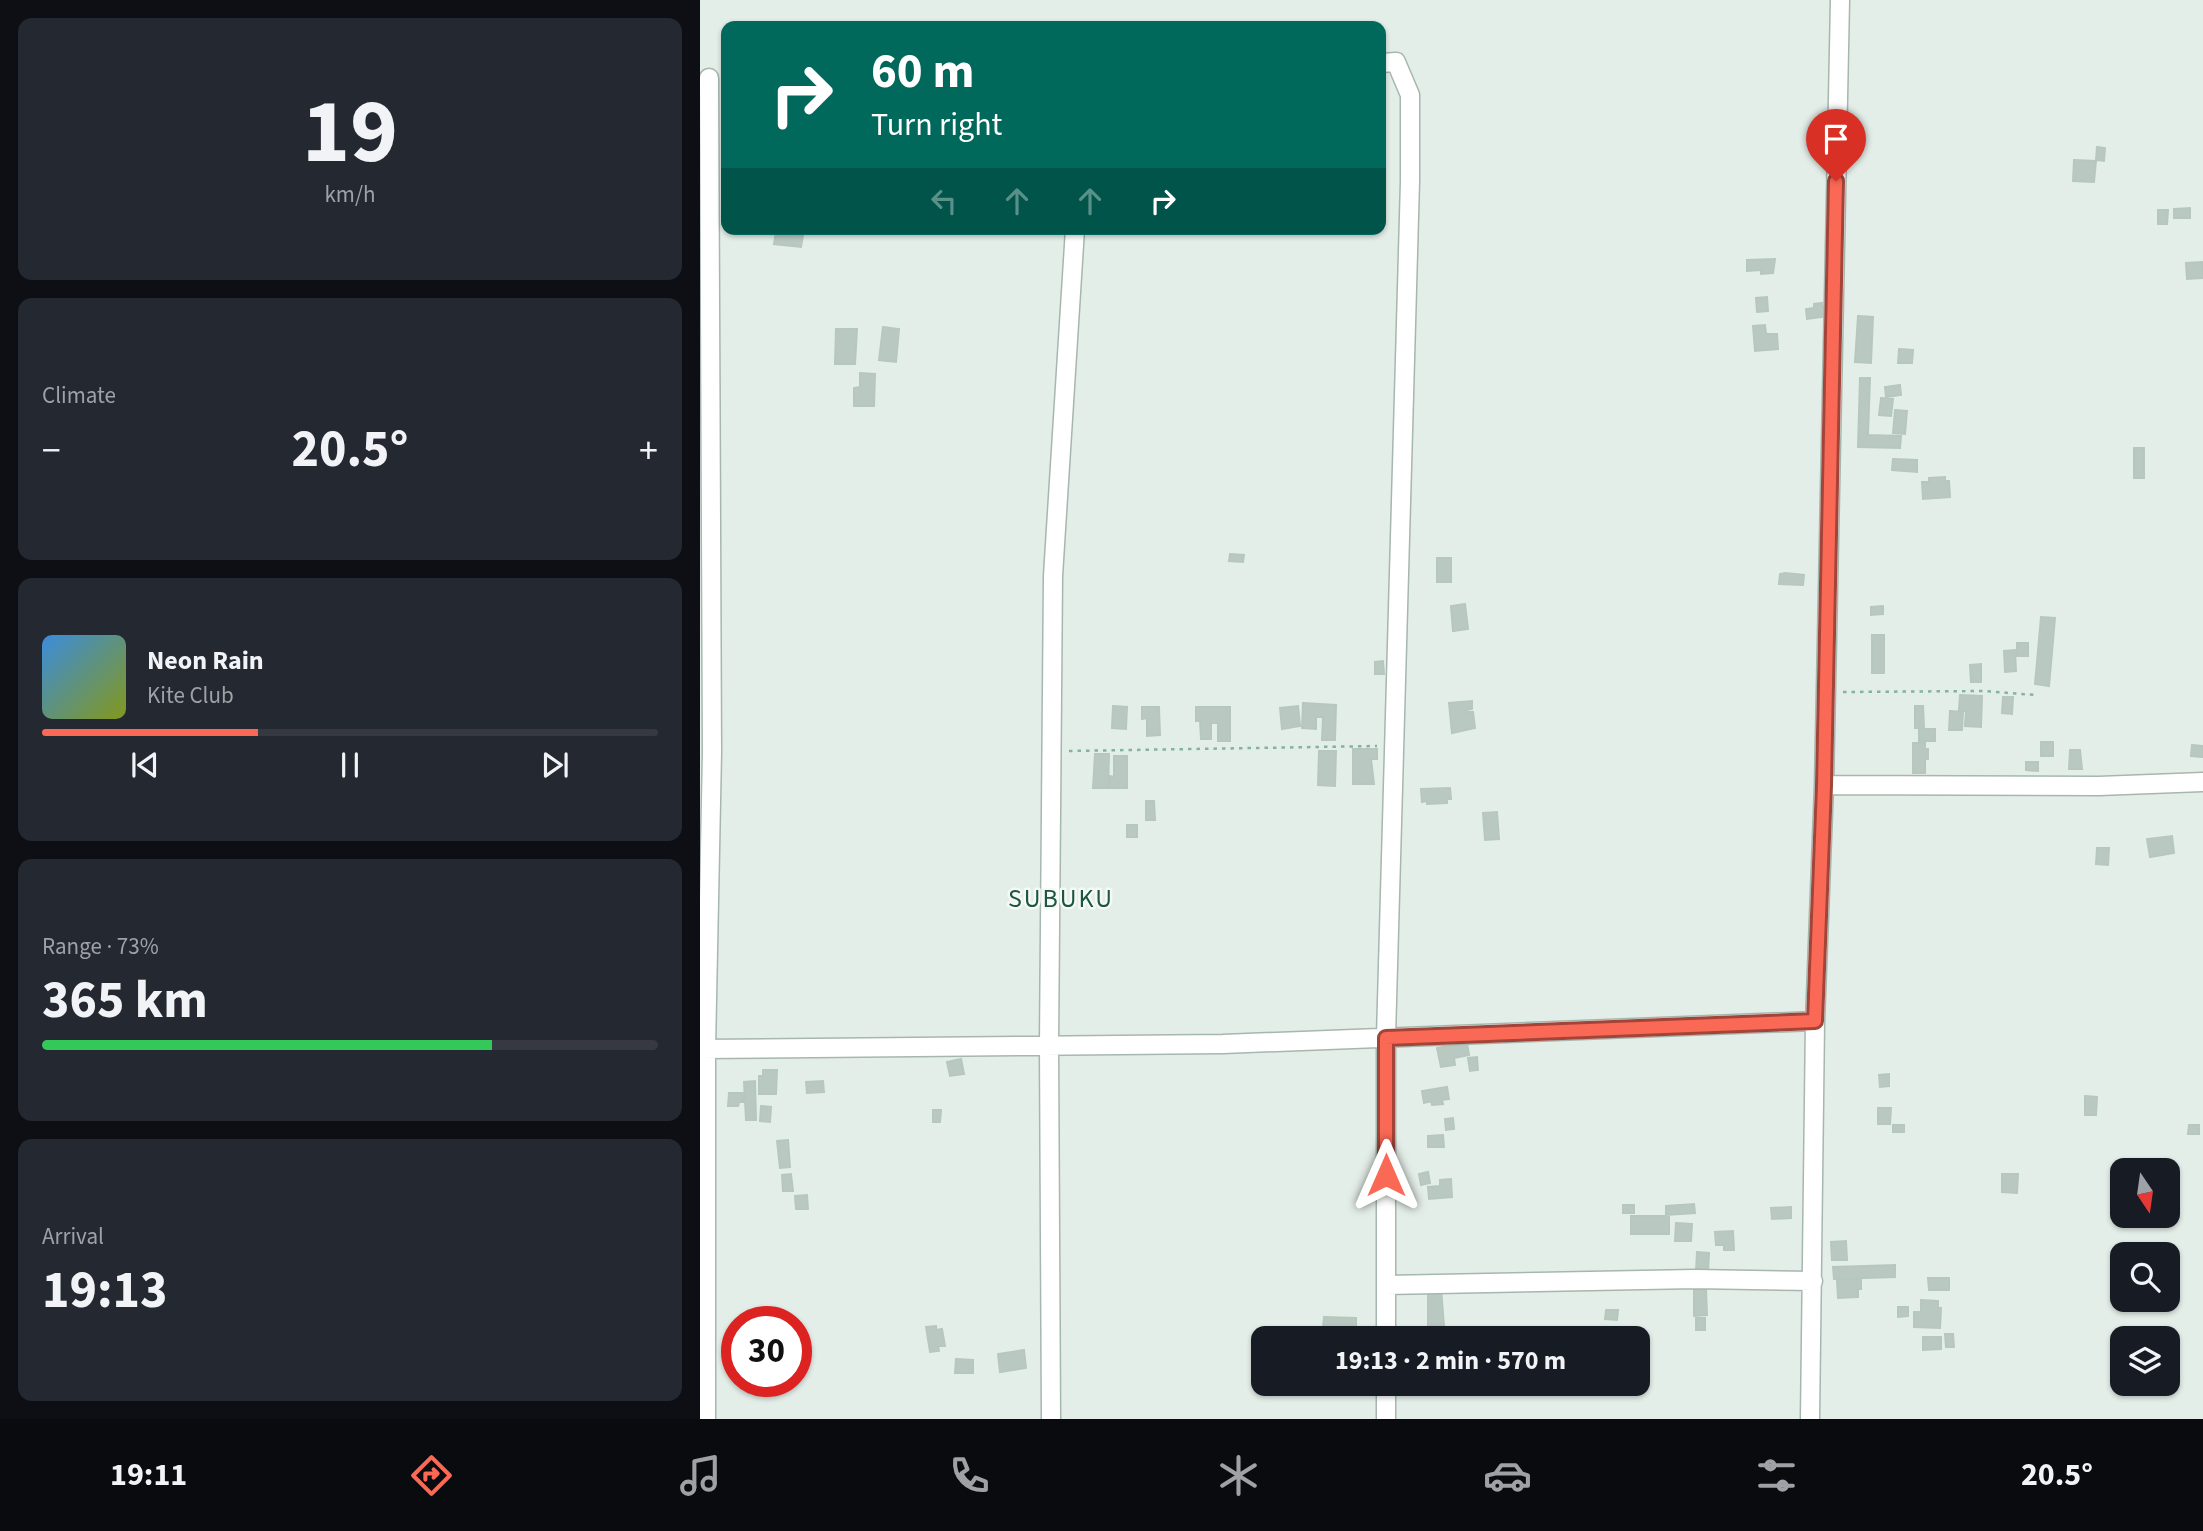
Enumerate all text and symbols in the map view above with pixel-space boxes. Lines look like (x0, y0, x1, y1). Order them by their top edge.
text: 60 m (871, 37, 975, 107)
icon: right (756, 49, 847, 140)
text: 19 (302, 68, 398, 197)
text: Turn right (871, 102, 1002, 148)
pin (1806, 109, 1866, 181)
icon: arrive (1817, 120, 1855, 158)
text: km/h (324, 178, 376, 211)
icon: left (925, 182, 963, 220)
icon: ahead (998, 182, 1036, 220)
icon: ahead (1071, 182, 1109, 220)
icon: right (1144, 182, 1182, 220)
text: Climate (42, 379, 116, 412)
text: 20.5° (292, 413, 408, 487)
text: − (42, 424, 61, 478)
text: + (639, 424, 658, 478)
text: Neon Rain (147, 642, 264, 679)
text: Kite Club (147, 679, 234, 712)
icon: previous (126, 746, 164, 784)
icon: pause (331, 746, 369, 784)
icon: next (536, 746, 574, 784)
district label: SUBUKU (1008, 880, 1114, 917)
text: Range · 73% (42, 930, 159, 963)
text: 365 km (42, 964, 208, 1038)
position arrow (1349, 1138, 1423, 1212)
north arrow (2110, 1158, 2180, 1228)
map controls (2110, 1158, 2180, 1396)
text: Arrival (42, 1220, 104, 1253)
button: search (2110, 1242, 2180, 1312)
text: 19:13 (42, 1254, 167, 1328)
speed limit sign: 30 (721, 1306, 812, 1397)
button: layers (2110, 1326, 2180, 1396)
text: 19:13 · 2 min · 570 m (1335, 1342, 1566, 1379)
icon: directions (407, 1451, 456, 1500)
icon: music (676, 1451, 725, 1500)
icon: phone (945, 1451, 994, 1500)
icon: climate (1214, 1451, 1263, 1500)
icon: car (1483, 1451, 1532, 1500)
icon: filters (1752, 1451, 1801, 1500)
text: 19:11 (110, 1452, 187, 1498)
text: 20.5° (2021, 1452, 2093, 1498)

